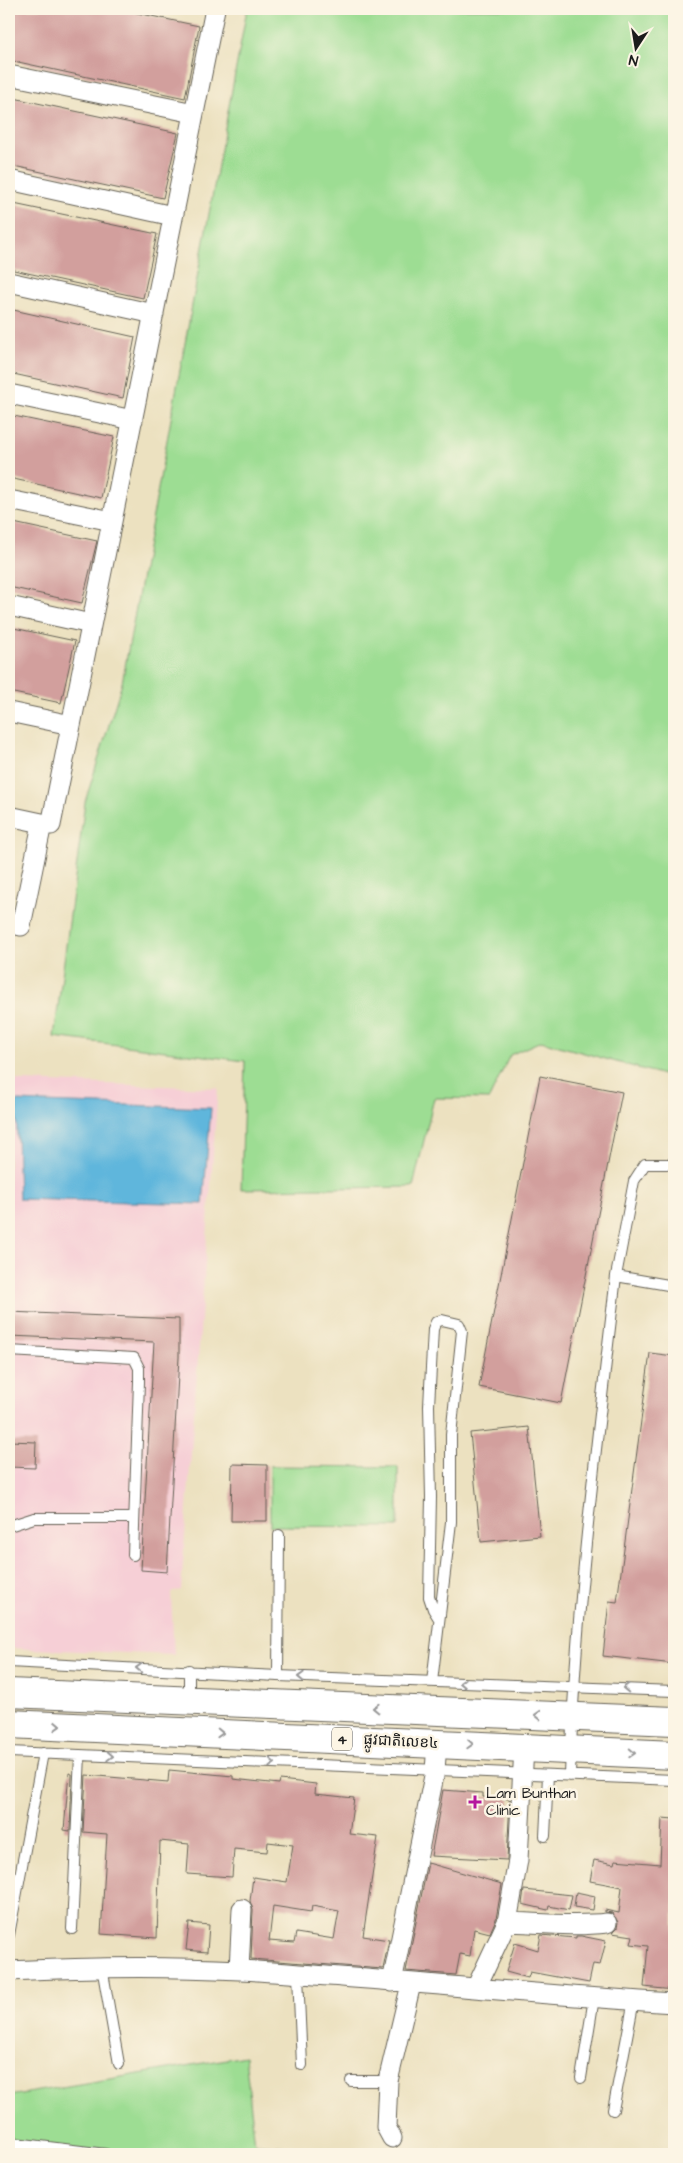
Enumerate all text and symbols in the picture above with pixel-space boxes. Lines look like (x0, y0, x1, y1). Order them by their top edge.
north arrow (610, 22, 660, 72)
text: N (627, 49, 640, 70)
one-way arrow (134, 1663, 142, 1673)
one-way arrow (296, 1672, 304, 1682)
one-way arrow (459, 1678, 466, 1688)
one-way arrow (621, 1683, 629, 1694)
one-way arrow (372, 1703, 380, 1714)
one-way arrow (534, 1710, 542, 1721)
one-way arrow (54, 1721, 62, 1732)
one-way arrow (216, 1728, 224, 1739)
road number: 4 (332, 1728, 352, 1750)
street label: ផ្លូវជាតិលេខ៤ (363, 1729, 439, 1756)
one-way arrow (466, 1739, 474, 1750)
one-way arrow (628, 1747, 636, 1758)
one-way arrow (106, 1751, 114, 1762)
one-way arrow (268, 1758, 276, 1769)
place label: Lam Bunthan Clinic (486, 1783, 577, 1821)
marker: Lam Bunthan Clinic (468, 1795, 482, 1809)

